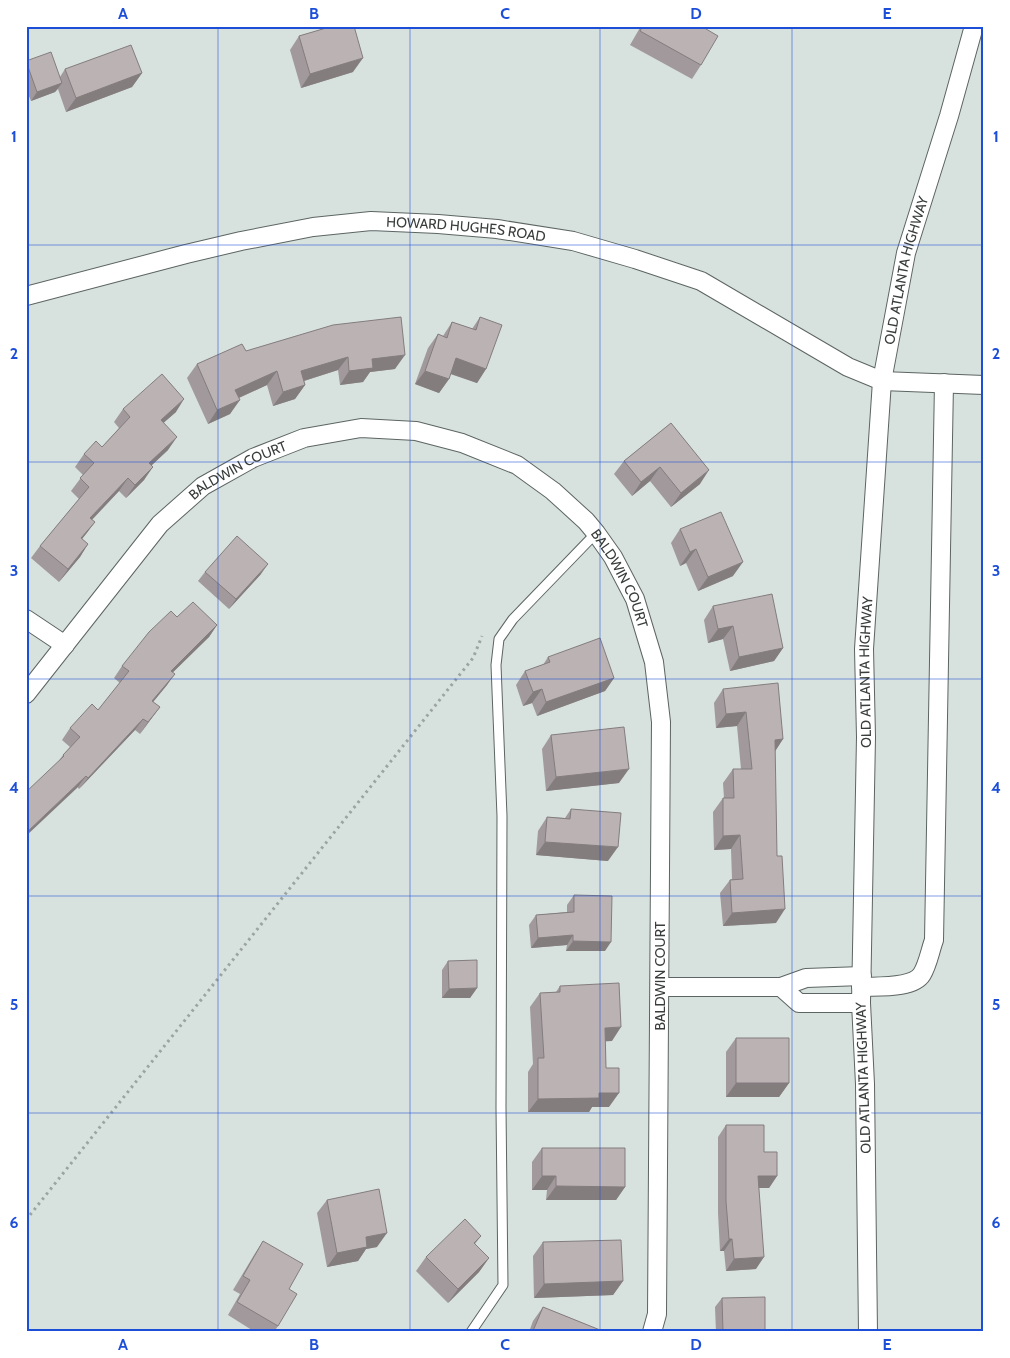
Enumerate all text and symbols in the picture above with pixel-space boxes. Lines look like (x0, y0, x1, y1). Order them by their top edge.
text: A (118, 4, 128, 23)
text: B (309, 4, 319, 23)
text: C (500, 4, 510, 23)
text: D (690, 4, 702, 23)
text: E (882, 4, 892, 23)
text: 1 (11, 127, 17, 146)
text: 1 (993, 127, 999, 146)
street label: OLD ATLANTA HIGHWAY (880, 193, 933, 346)
street label: HOWARD HUGHES ROAD (386, 213, 547, 246)
text: 2 (10, 344, 18, 363)
text: 2 (992, 344, 1000, 363)
street label: BALDWIN COURT (185, 437, 290, 504)
street label: BALDWIN COURT (587, 526, 652, 630)
text: 3 (10, 561, 18, 580)
text: 3 (992, 561, 1000, 580)
street label: OLD ATLANTA HIGHWAY (855, 595, 877, 748)
text: 4 (9, 778, 19, 797)
text: 4 (991, 778, 1001, 797)
street label: BALDWIN COURT (651, 921, 669, 1030)
text: 5 (10, 995, 18, 1014)
text: 5 (992, 995, 1000, 1014)
street label: OLD ATLANTA HIGHWAY (851, 1001, 875, 1154)
text: 6 (10, 1213, 19, 1232)
text: 6 (992, 1213, 1001, 1232)
text: A (118, 1335, 128, 1354)
text: B (309, 1335, 319, 1354)
text: C (500, 1335, 510, 1354)
text: D (690, 1335, 702, 1354)
text: E (882, 1335, 892, 1354)

